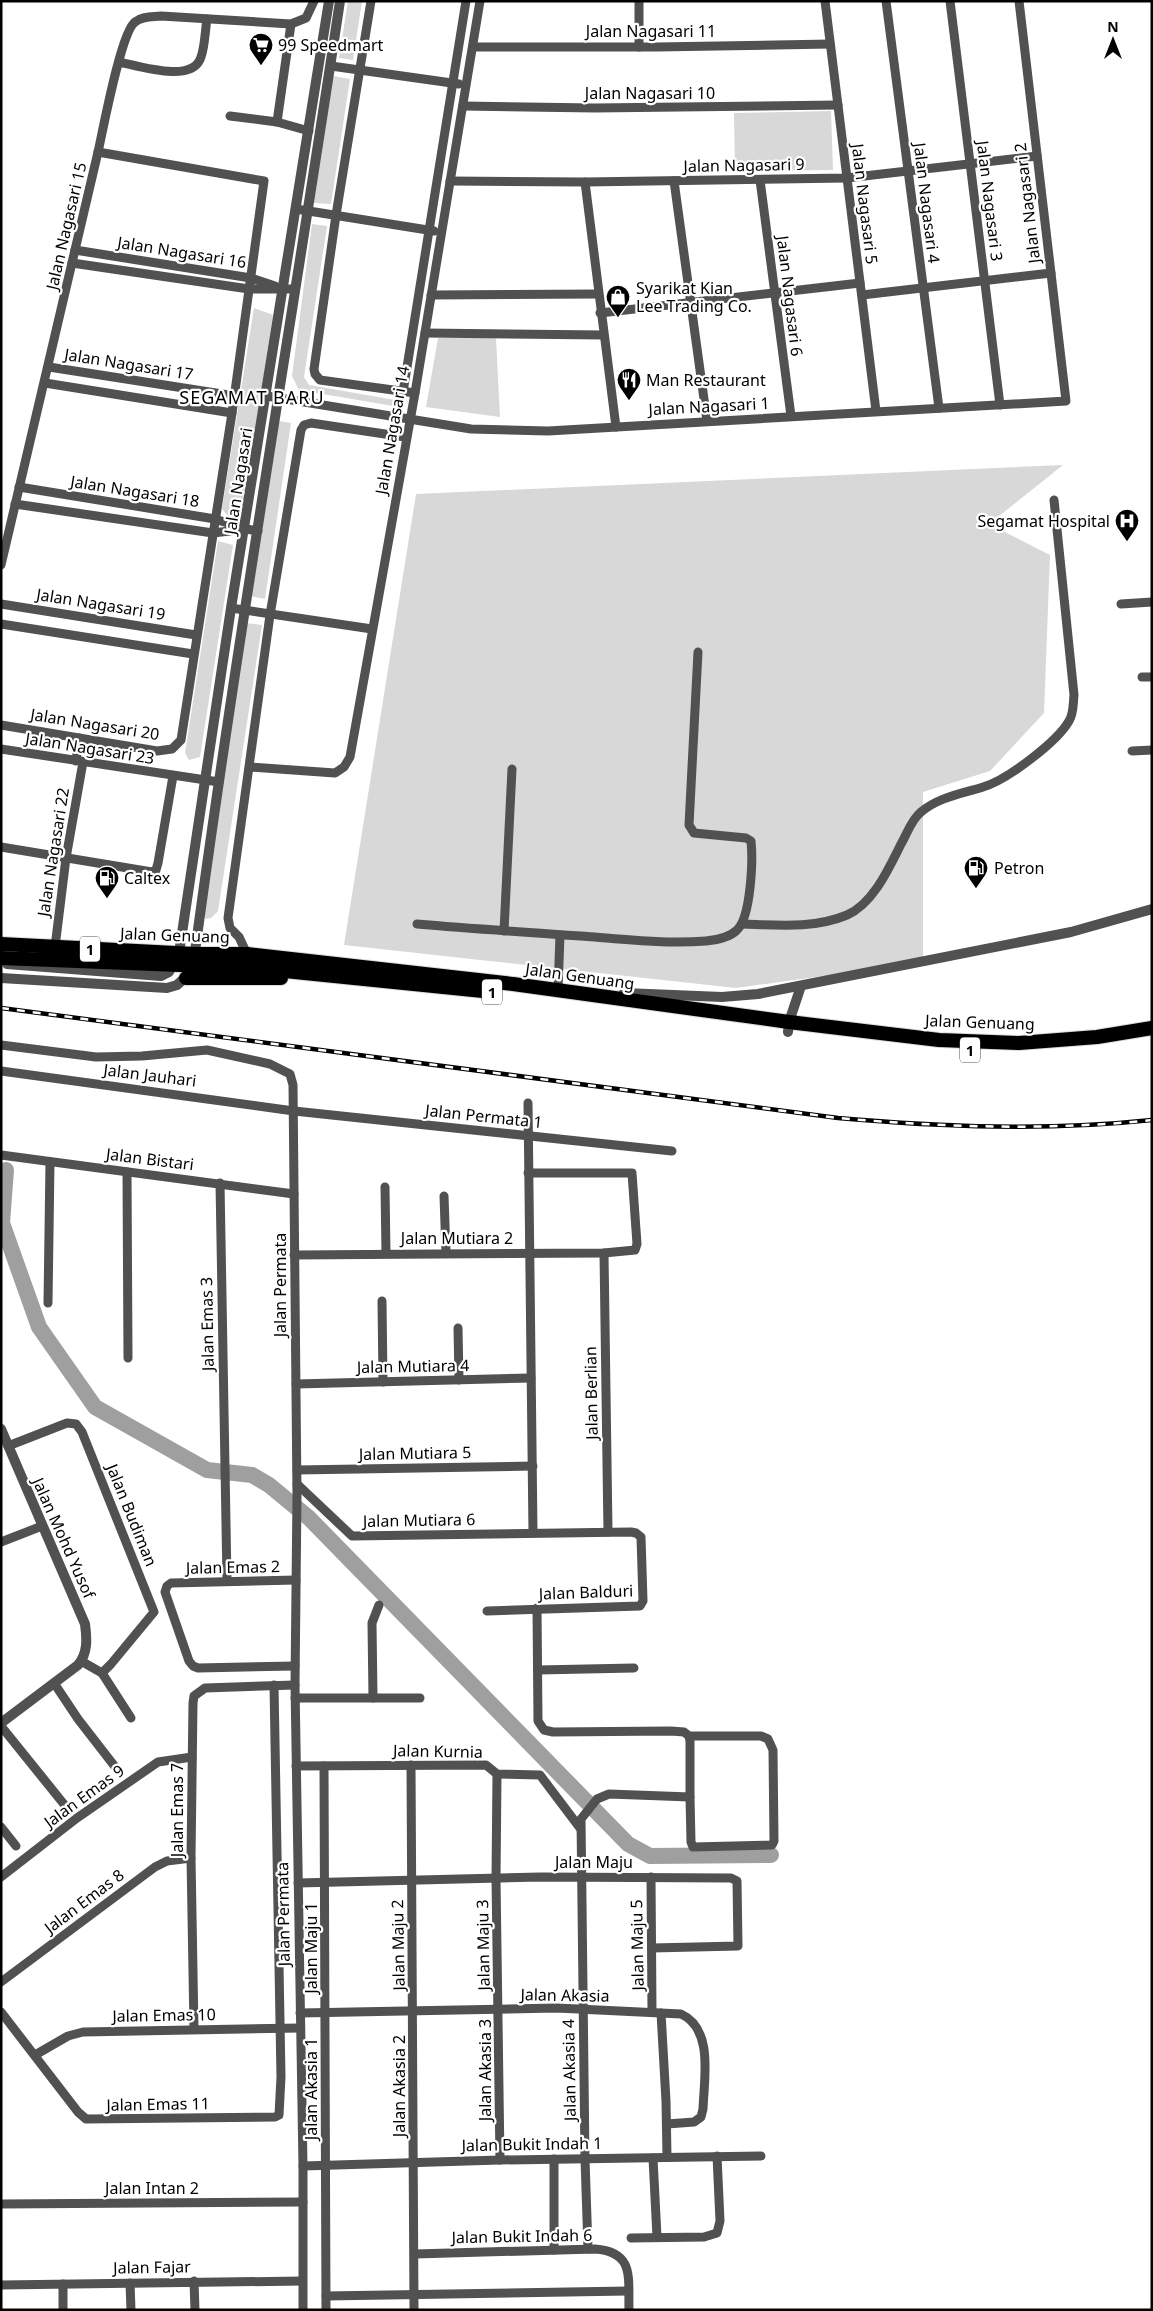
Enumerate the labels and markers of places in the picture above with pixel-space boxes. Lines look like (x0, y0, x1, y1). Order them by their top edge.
supermarket icon: 99 Speedmart (248, 32, 274, 66)
place label: 99 Speedmart (278, 34, 384, 56)
place label: Syarikat Kian Lee Trading Co. (636, 277, 752, 317)
shop icon: Syarikat Kian Lee Trading Co. (605, 284, 631, 318)
restaurant icon: Man Restaurant (616, 367, 642, 401)
place label: Man Restaurant (646, 369, 766, 391)
hospital icon: Segamat Hospital (1114, 508, 1140, 542)
place label: Segamat Hospital (977, 510, 1110, 532)
fuel station icon: Petron (963, 855, 989, 889)
place label: Petron (994, 857, 1044, 879)
fuel station icon: Caltex (94, 865, 120, 899)
place label: Caltex (124, 867, 171, 889)

